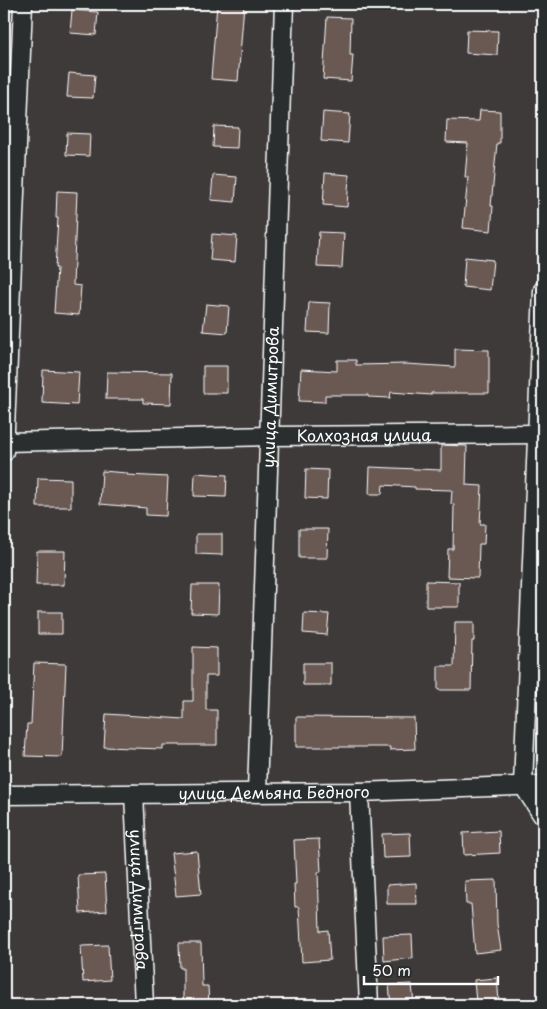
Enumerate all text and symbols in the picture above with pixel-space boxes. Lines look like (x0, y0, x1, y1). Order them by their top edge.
street label: улица Димитрова (255, 326, 284, 468)
street label: Колхозная улица (297, 422, 431, 447)
street label: улица Демьяна Бедного (178, 779, 370, 805)
street label: улица Димитрова (125, 829, 155, 971)
scale bar (364, 954, 498, 986)
text: 50 m (372, 958, 411, 981)

